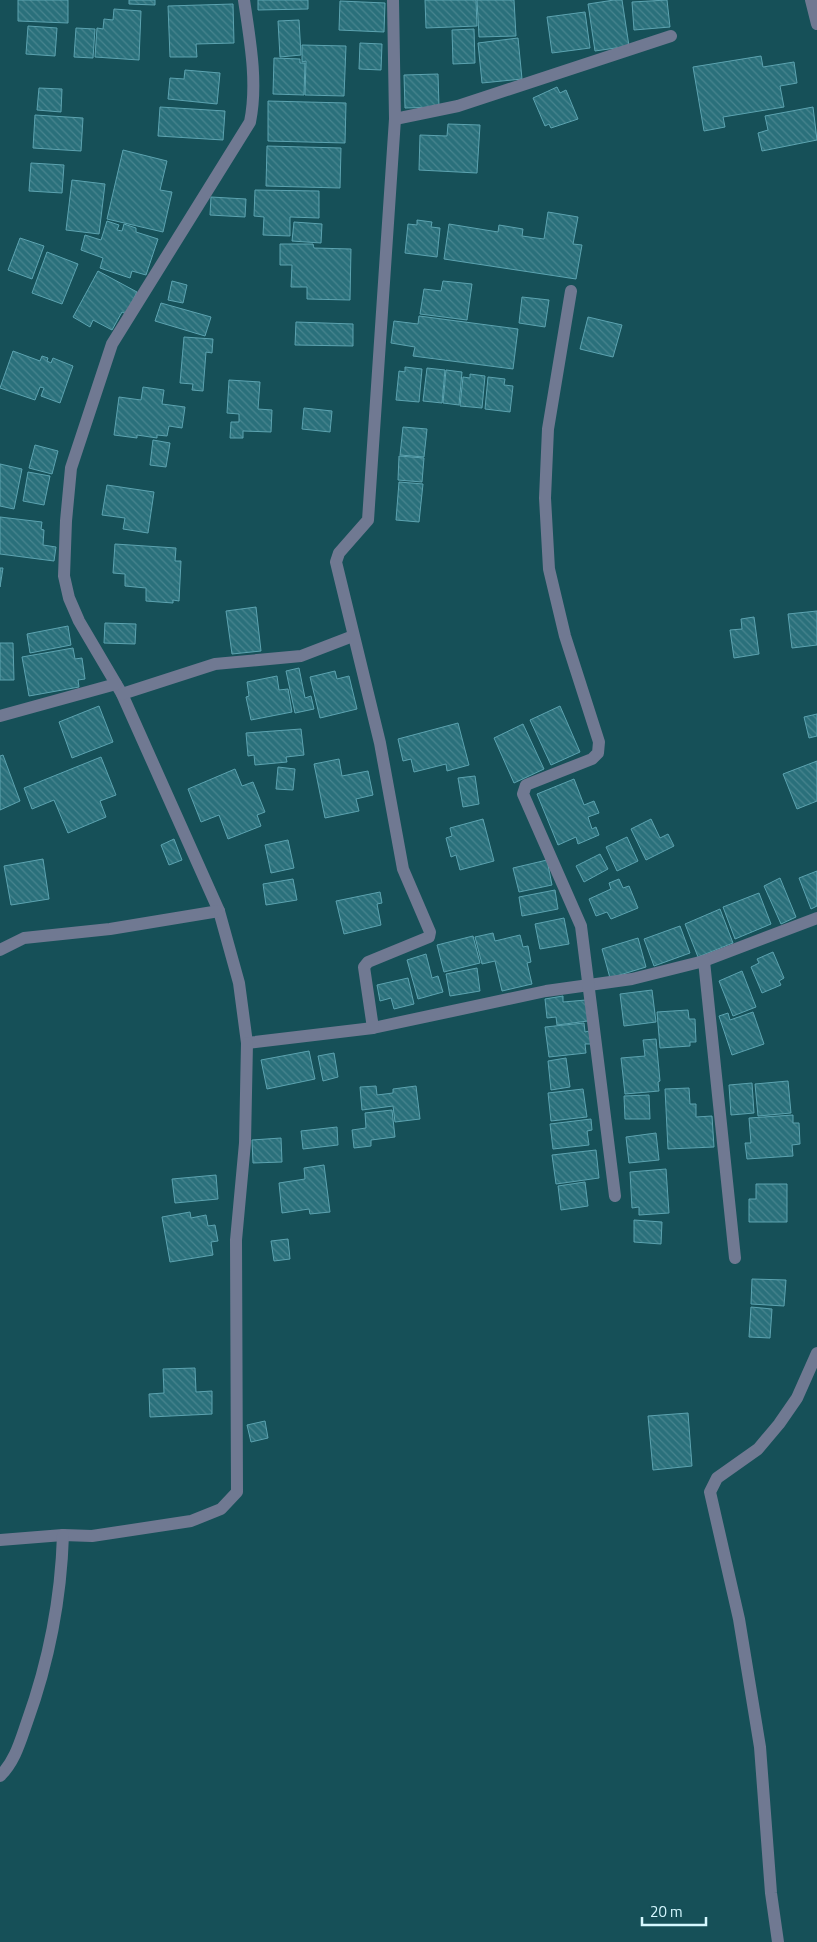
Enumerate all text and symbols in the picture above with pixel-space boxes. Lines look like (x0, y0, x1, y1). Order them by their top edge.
scale bar (642, 1894, 706, 1926)
text: 20 m (650, 1900, 683, 1923)

